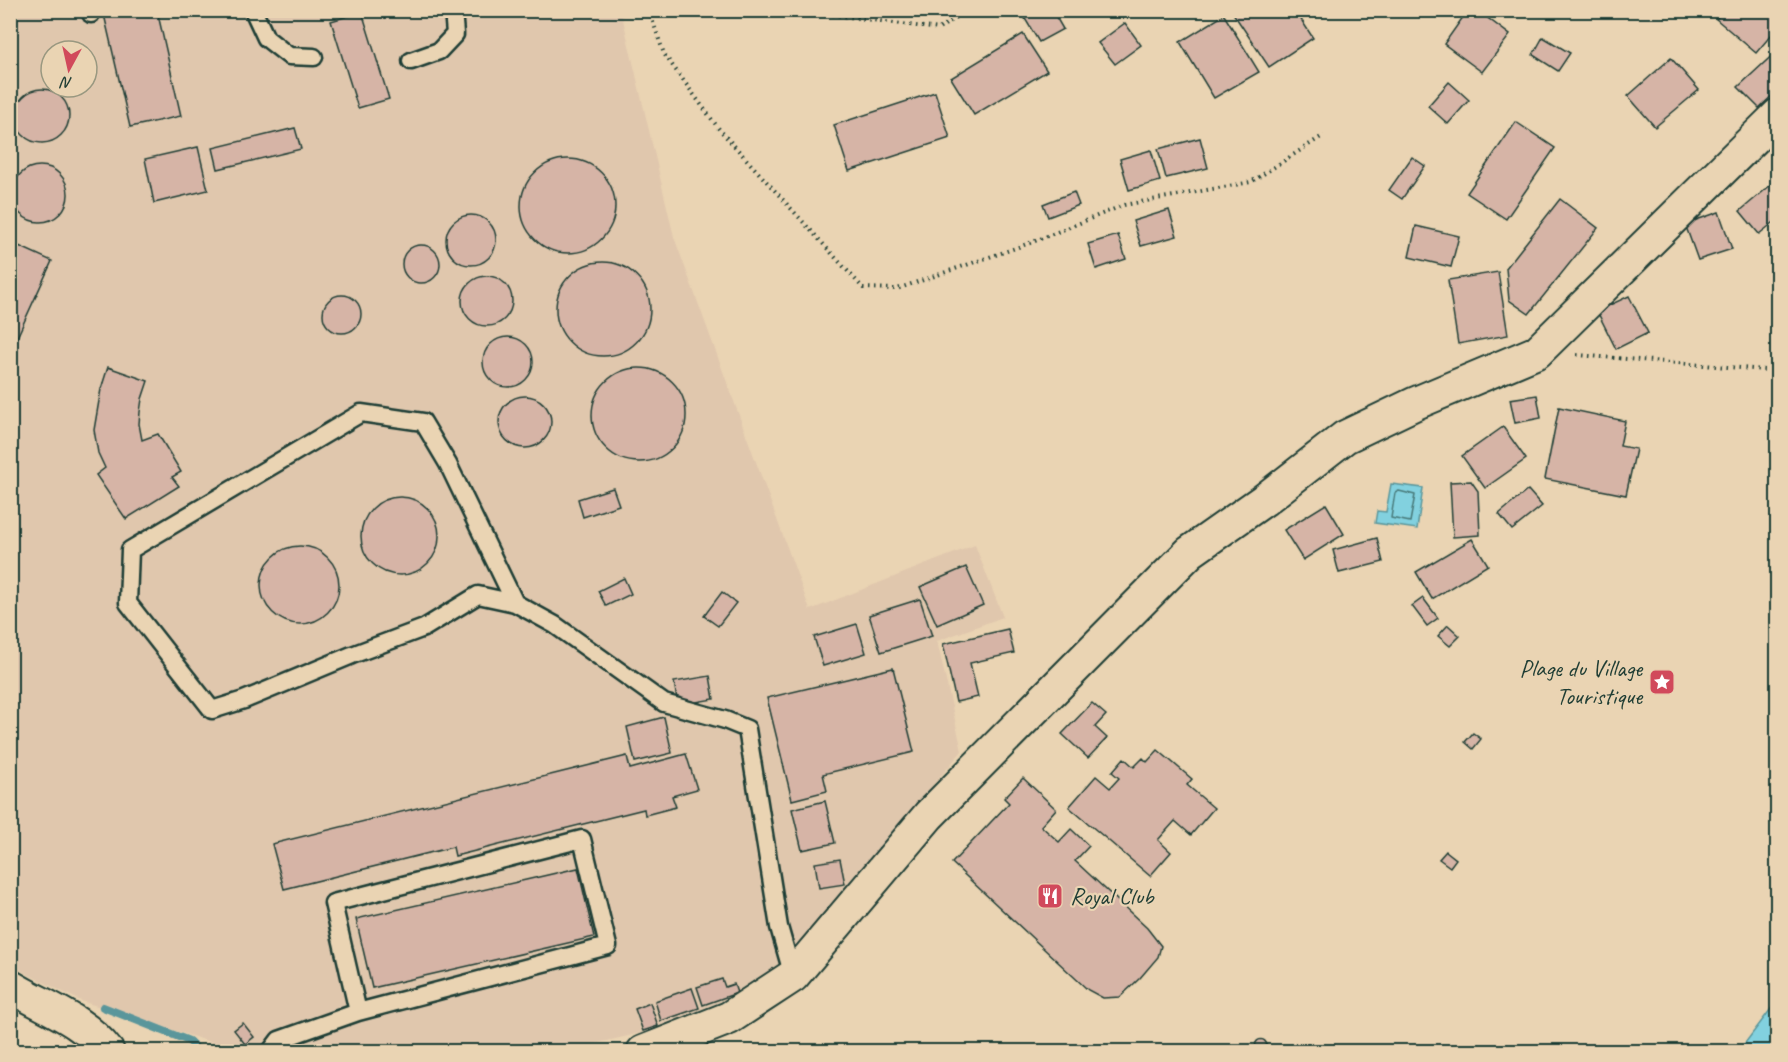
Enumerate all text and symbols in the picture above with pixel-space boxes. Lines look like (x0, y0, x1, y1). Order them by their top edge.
north arrow (39, 39, 99, 99)
text: N (58, 72, 73, 93)
place label: Plage du Village Touristique (1520, 653, 1644, 711)
place icon: Plage du Village Touristique (1647, 667, 1677, 697)
restaurant icon: Royal Club (1035, 881, 1065, 911)
place label: Royal Club (1070, 881, 1155, 911)

